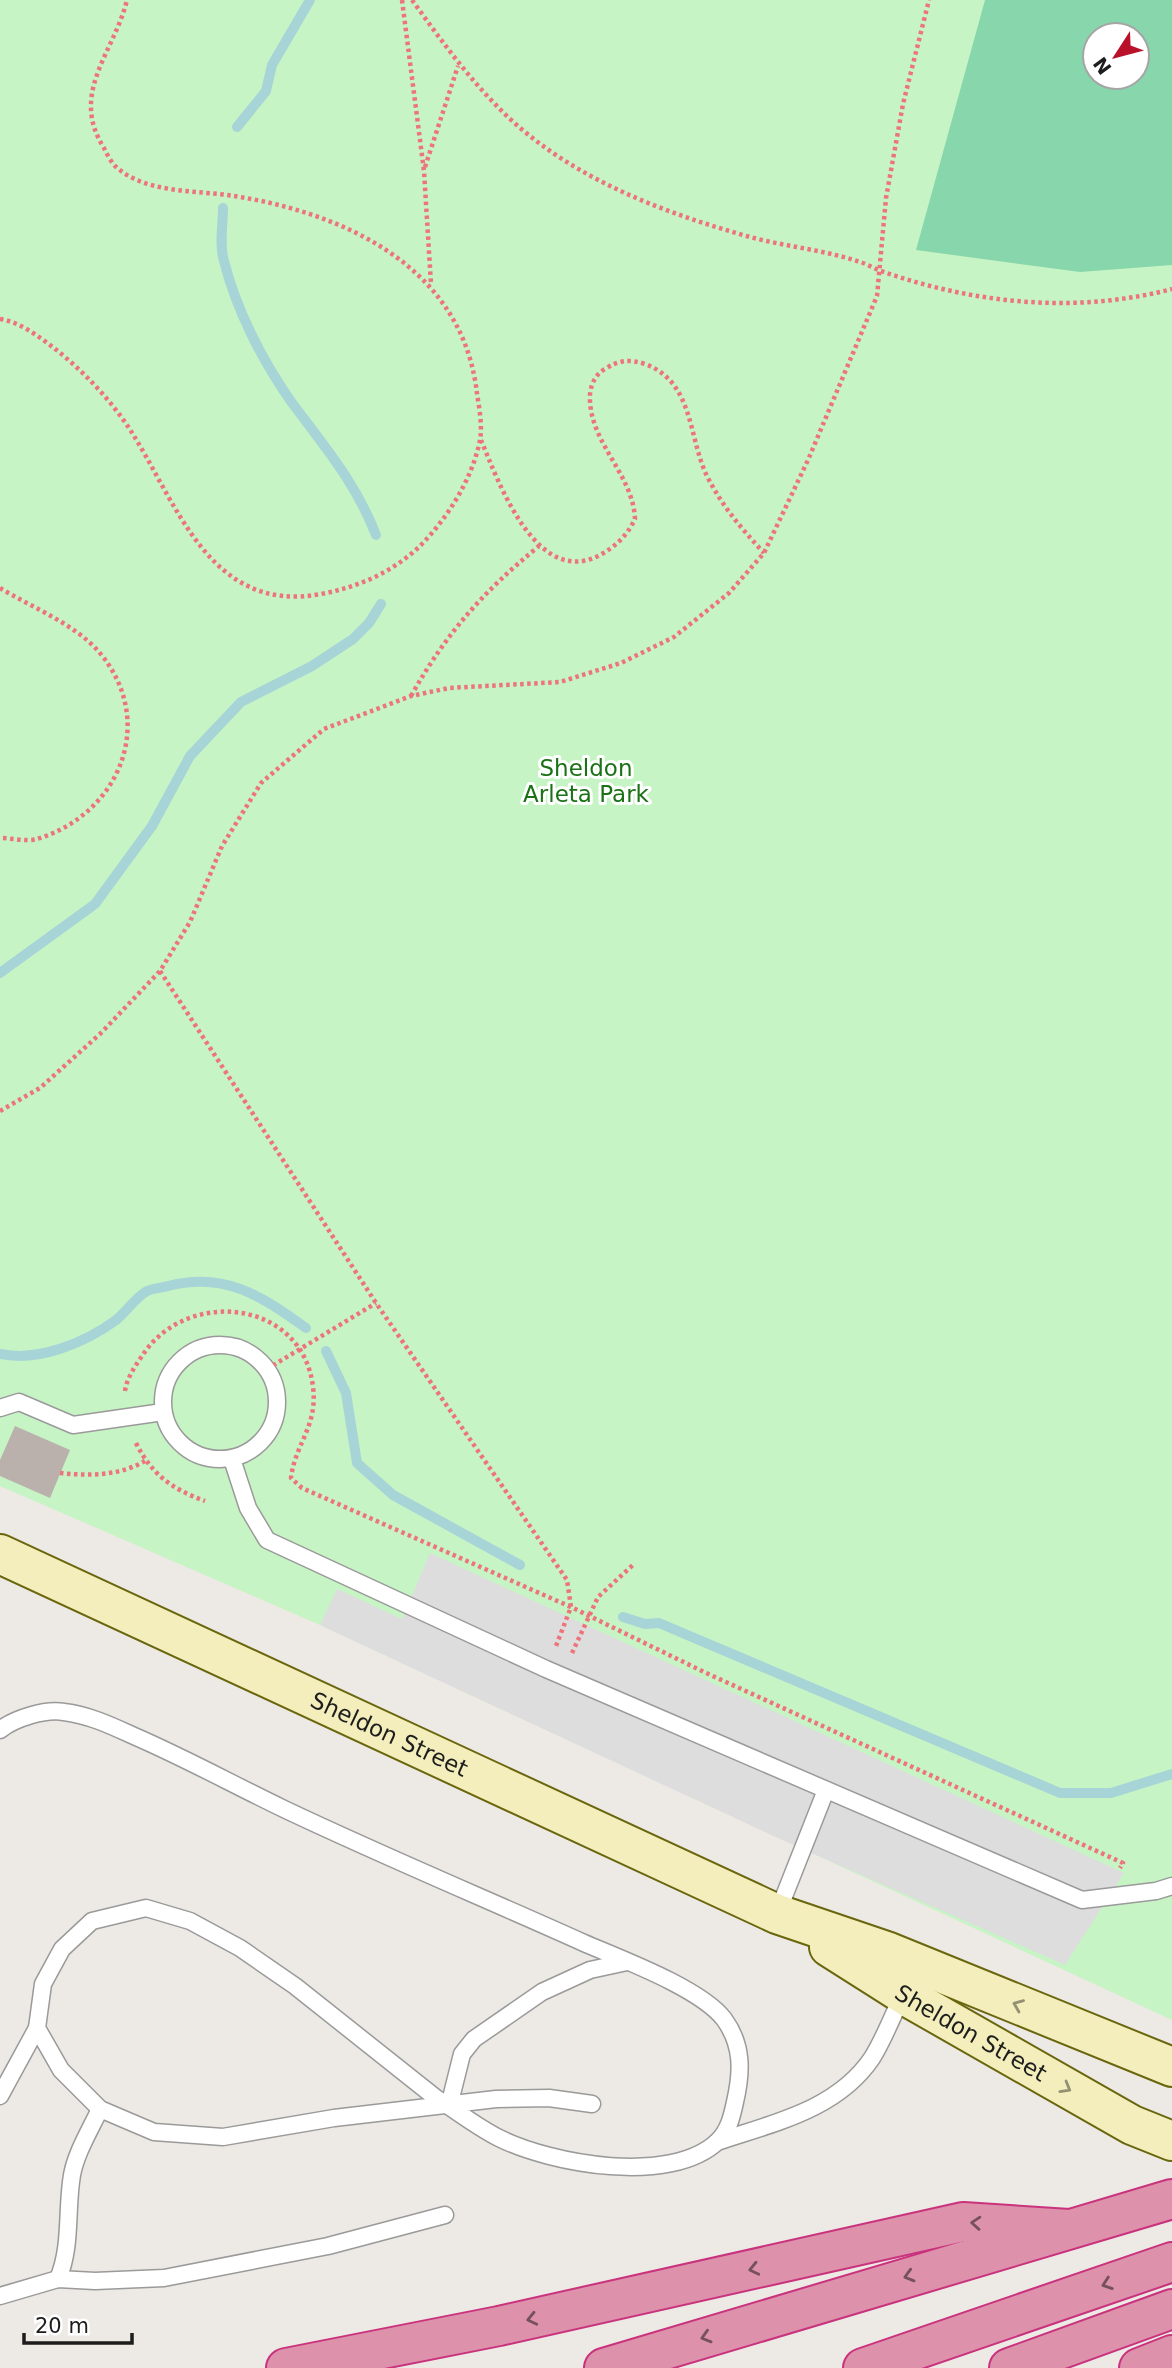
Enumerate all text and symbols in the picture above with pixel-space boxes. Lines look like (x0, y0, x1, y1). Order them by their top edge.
north arrow (1081, 21, 1151, 91)
text: N (1089, 53, 1116, 79)
park label: Sheldon Arleta Park (523, 755, 650, 807)
street label: Sheldon Street (307, 1687, 472, 1782)
street label: Sheldon Street (890, 1979, 1051, 2087)
one-way arrow (1013, 1999, 1025, 2013)
one-way arrow (1059, 2080, 1072, 2093)
one-way arrow (970, 2216, 981, 2231)
one-way arrow (748, 2261, 760, 2275)
one-way arrow (904, 2268, 916, 2283)
one-way arrow (1102, 2276, 1114, 2290)
scale bar (24, 2302, 133, 2346)
one-way arrow (526, 2310, 538, 2325)
text: 20 m (35, 2314, 89, 2338)
one-way arrow (701, 2328, 713, 2343)

